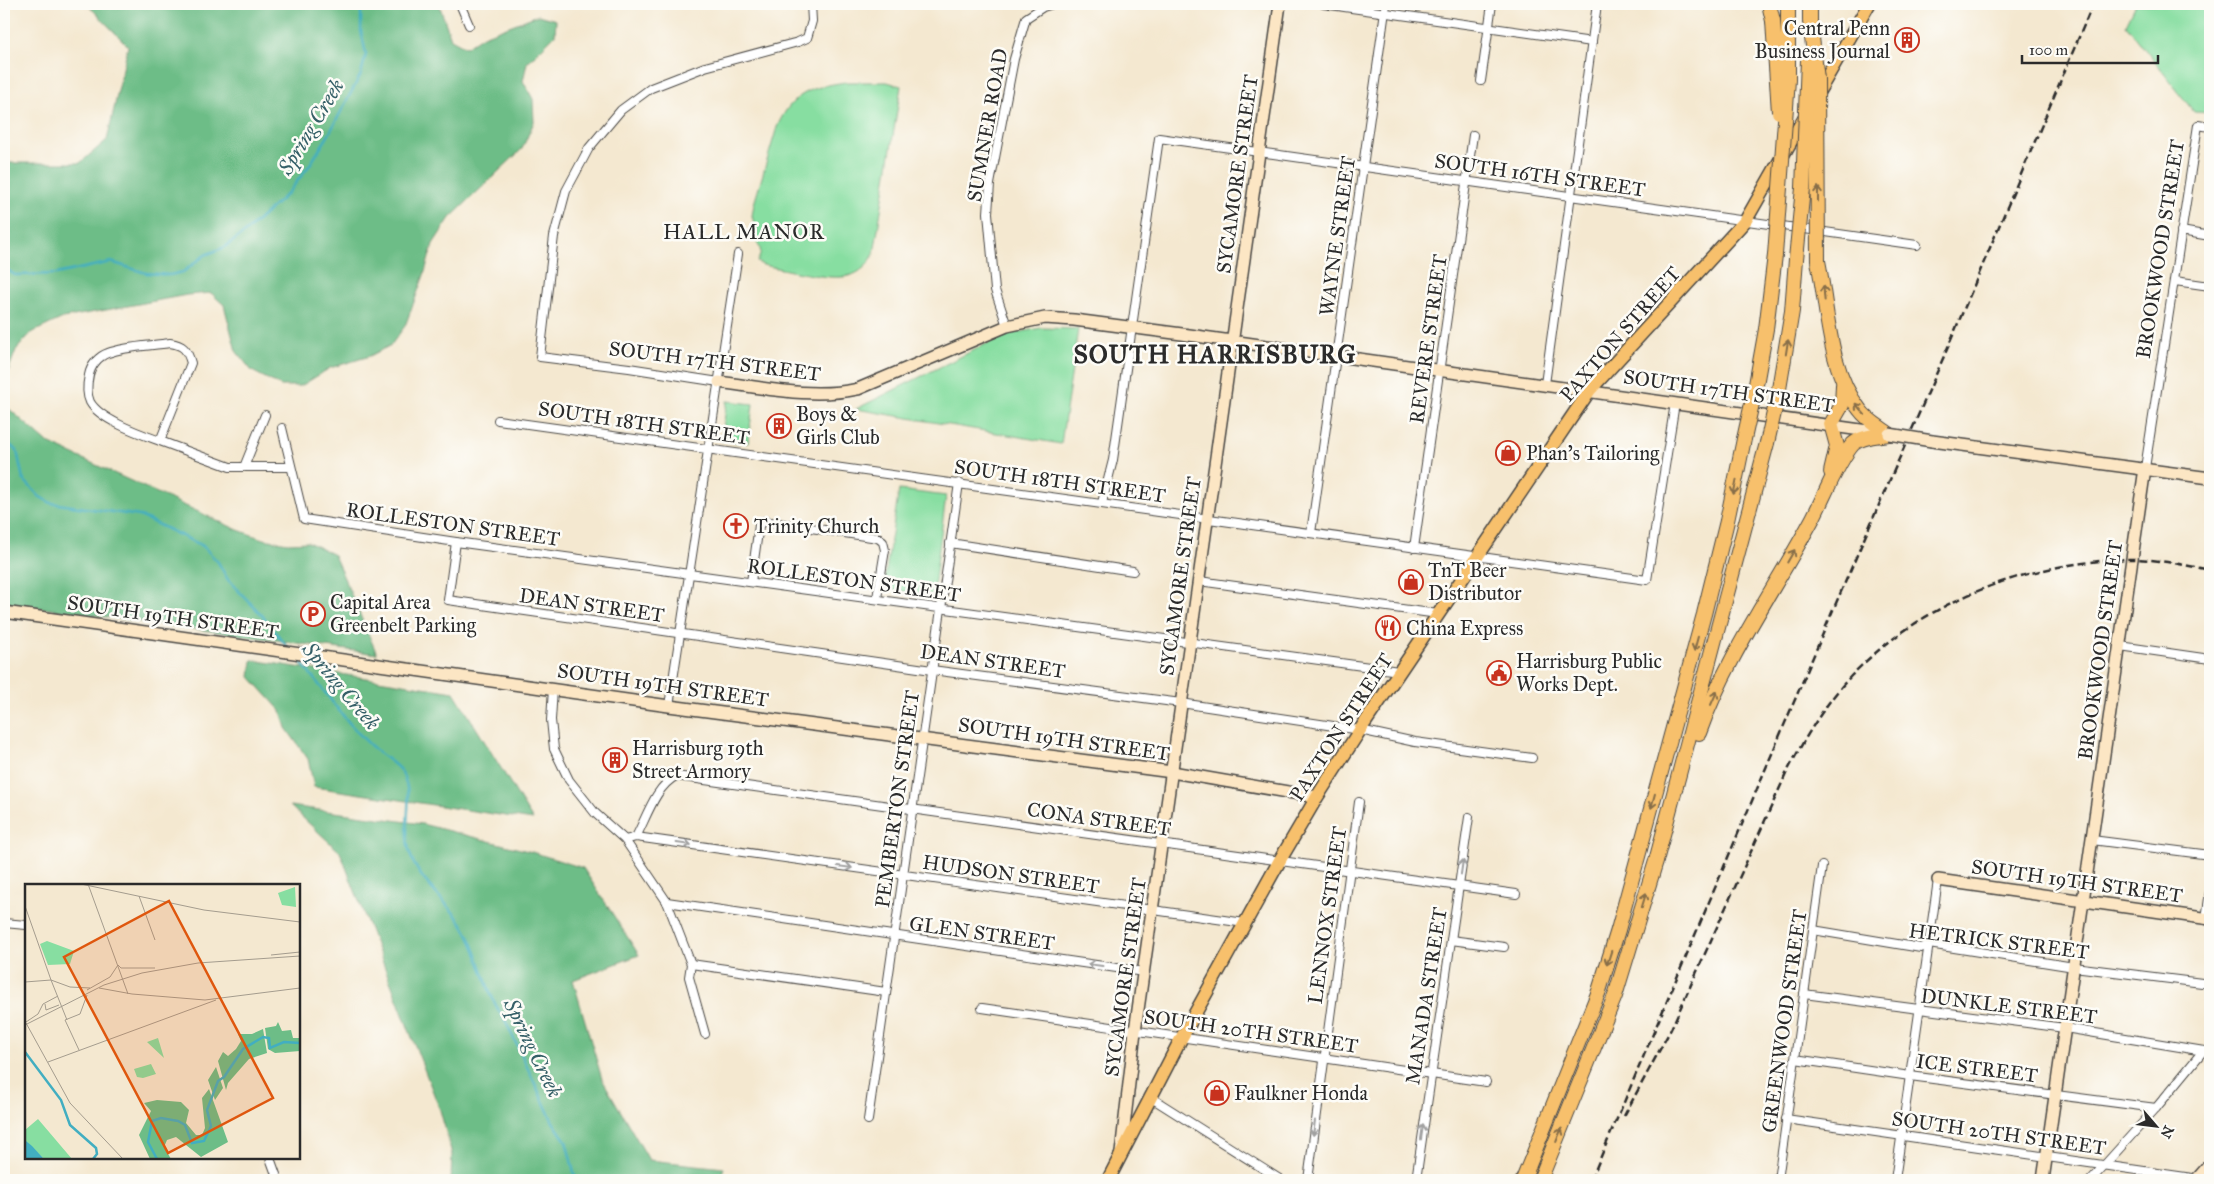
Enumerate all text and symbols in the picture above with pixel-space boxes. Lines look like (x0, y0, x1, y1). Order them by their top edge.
place label: Central Penn Business Journal (1755, 16, 1891, 64)
building icon: Central Penn Business Journal (1894, 27, 1920, 53)
scale bar (2022, 32, 2158, 64)
text: 100 m (2029, 41, 2069, 59)
street label: SUMNER ROAD (962, 46, 1012, 204)
street label: SYCAMORE STREET (1211, 73, 1263, 275)
water label: Spring Creek (272, 74, 350, 180)
street label: BROOKWOOD STREET (2131, 137, 2189, 360)
street label: SOUTH 16TH STREET (1433, 148, 1647, 202)
street label: WAYNE STREET (1314, 154, 1360, 318)
one-way arrow (1813, 187, 1823, 203)
district label: HALL MANOR (663, 219, 825, 245)
street label: REVERE STREET (1404, 252, 1452, 425)
street label: PAXTON STREET (1555, 261, 1686, 407)
one-way arrow (1819, 285, 1829, 301)
street label: SOUTH 17TH STREET (608, 336, 823, 386)
district label: SOUTH HARRISBURG (1073, 339, 1357, 370)
one-way arrow (1782, 339, 1792, 355)
street label: SOUTH 17TH STREET (1622, 364, 1837, 418)
street label: SOUTH 18TH STREET (537, 396, 751, 450)
place label: Boys & Girls Club (796, 402, 880, 449)
one-way arrow (1854, 402, 1866, 415)
building icon: Boys & Girls Club (766, 413, 792, 439)
shop icon: Phan's Tailoring (1495, 440, 1521, 466)
place label: Phan's Tailoring (1526, 441, 1660, 466)
street label: SOUTH 18TH STREET (953, 454, 1167, 508)
street label: SYCAMORE STREET (1154, 475, 1206, 677)
one-way arrow (1730, 478, 1739, 494)
street label: ROLLESTON STREET (345, 497, 562, 551)
church icon: Trinity Church (723, 513, 749, 539)
place label: Trinity Church (754, 514, 879, 538)
street label: BROOKWOOD STREET (2073, 538, 2127, 761)
one-way arrow (1787, 549, 1797, 563)
street label: ROLLESTON STREET (746, 553, 963, 607)
place label: TnT Beer Distributor (1428, 558, 1522, 605)
shop icon: TnT Beer Distributor (1398, 569, 1424, 595)
street label: DEAN STREET (518, 583, 666, 627)
street label: SOUTH 19TH STREET (66, 590, 280, 644)
place label: Capital Area Greenbelt Parking (330, 590, 477, 638)
parking icon: Capital Area Greenbelt Parking (300, 601, 326, 627)
restaurant icon: China Express (1375, 615, 1401, 641)
place label: China Express (1406, 616, 1523, 640)
water label: Spring Creek (296, 636, 386, 736)
one-way arrow (1691, 636, 1700, 652)
street label: DEAN STREET (919, 639, 1067, 683)
street label: PAXTON STREET (1284, 648, 1398, 805)
place label: Harrisburg Public Works Dept. (1516, 649, 1662, 696)
street label: SOUTH 19TH STREET (556, 658, 770, 712)
public building icon: Harrisburg Public Works Dept. (1486, 660, 1512, 686)
street label: PEMBERTON STREET (870, 689, 924, 909)
one-way arrow (1709, 691, 1719, 706)
street label: SOUTH 19TH STREET (957, 712, 1171, 766)
place label: Harrisburg 19th Street Armory (632, 736, 764, 783)
building icon: Harrisburg 19th Street Armory (602, 747, 628, 773)
one-way arrow (1648, 793, 1658, 809)
street label: CONA STREET (1026, 797, 1173, 841)
street label: LENNOX STREET (1303, 824, 1351, 1005)
one-way arrow (676, 839, 692, 849)
street label: HUDSON STREET (921, 850, 1101, 898)
street label: SOUTH 19TH STREET (1970, 854, 2184, 908)
one-way arrow (1457, 860, 1467, 876)
one-way arrow (837, 862, 853, 872)
street label: SYCAMORE STREET (1099, 876, 1151, 1078)
inset map (25, 884, 300, 1159)
one-way arrow (1640, 893, 1650, 909)
street label: MANADA STREET (1400, 905, 1452, 1086)
street label: GREENWOOD STREET (1756, 908, 1812, 1134)
street label: GLEN STREET (908, 911, 1057, 955)
street label: HETRICK STREET (1907, 918, 2091, 964)
one-way arrow (1604, 949, 1613, 965)
one-way arrow (1088, 960, 1104, 970)
street label: DUNKLE STREET (1919, 983, 2099, 1029)
water label: Spring Creek (497, 993, 568, 1102)
street label: SOUTH 20TH STREET (1142, 1004, 1360, 1058)
street label: ICE STREET (1915, 1049, 2039, 1087)
shop icon: Faulkner Honda (1204, 1080, 1230, 1106)
place label: Faulkner Honda (1234, 1081, 1368, 1105)
north arrow (2132, 1102, 2182, 1152)
street label: SOUTH 20TH STREET (1890, 1106, 2108, 1160)
one-way arrow (1309, 1119, 1319, 1135)
text: N (2157, 1123, 2177, 1141)
one-way arrow (1417, 1124, 1427, 1140)
one-way arrow (1555, 1128, 1564, 1143)

